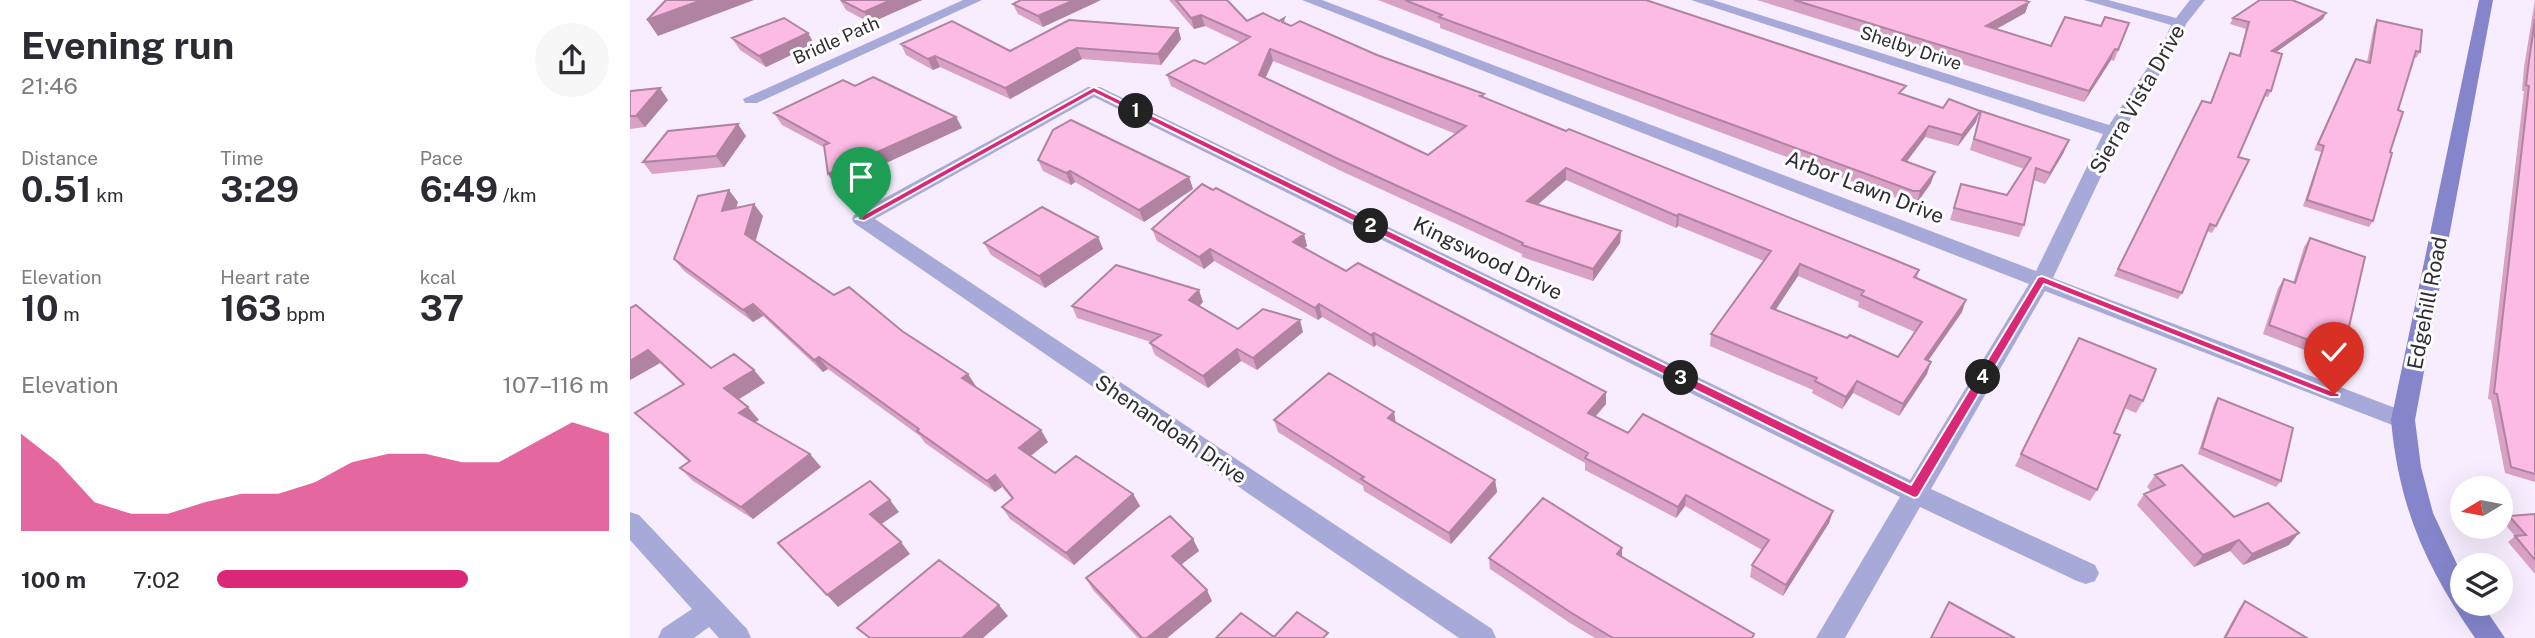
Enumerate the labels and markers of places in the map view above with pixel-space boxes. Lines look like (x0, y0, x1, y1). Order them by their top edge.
pin: 1 (1119, 94, 1154, 128)
pin (831, 147, 891, 219)
pin: 2 (1354, 208, 1388, 244)
pin (2304, 322, 2364, 394)
pin: 3 (1664, 360, 1698, 396)
pin: 4 (1966, 360, 2000, 394)

